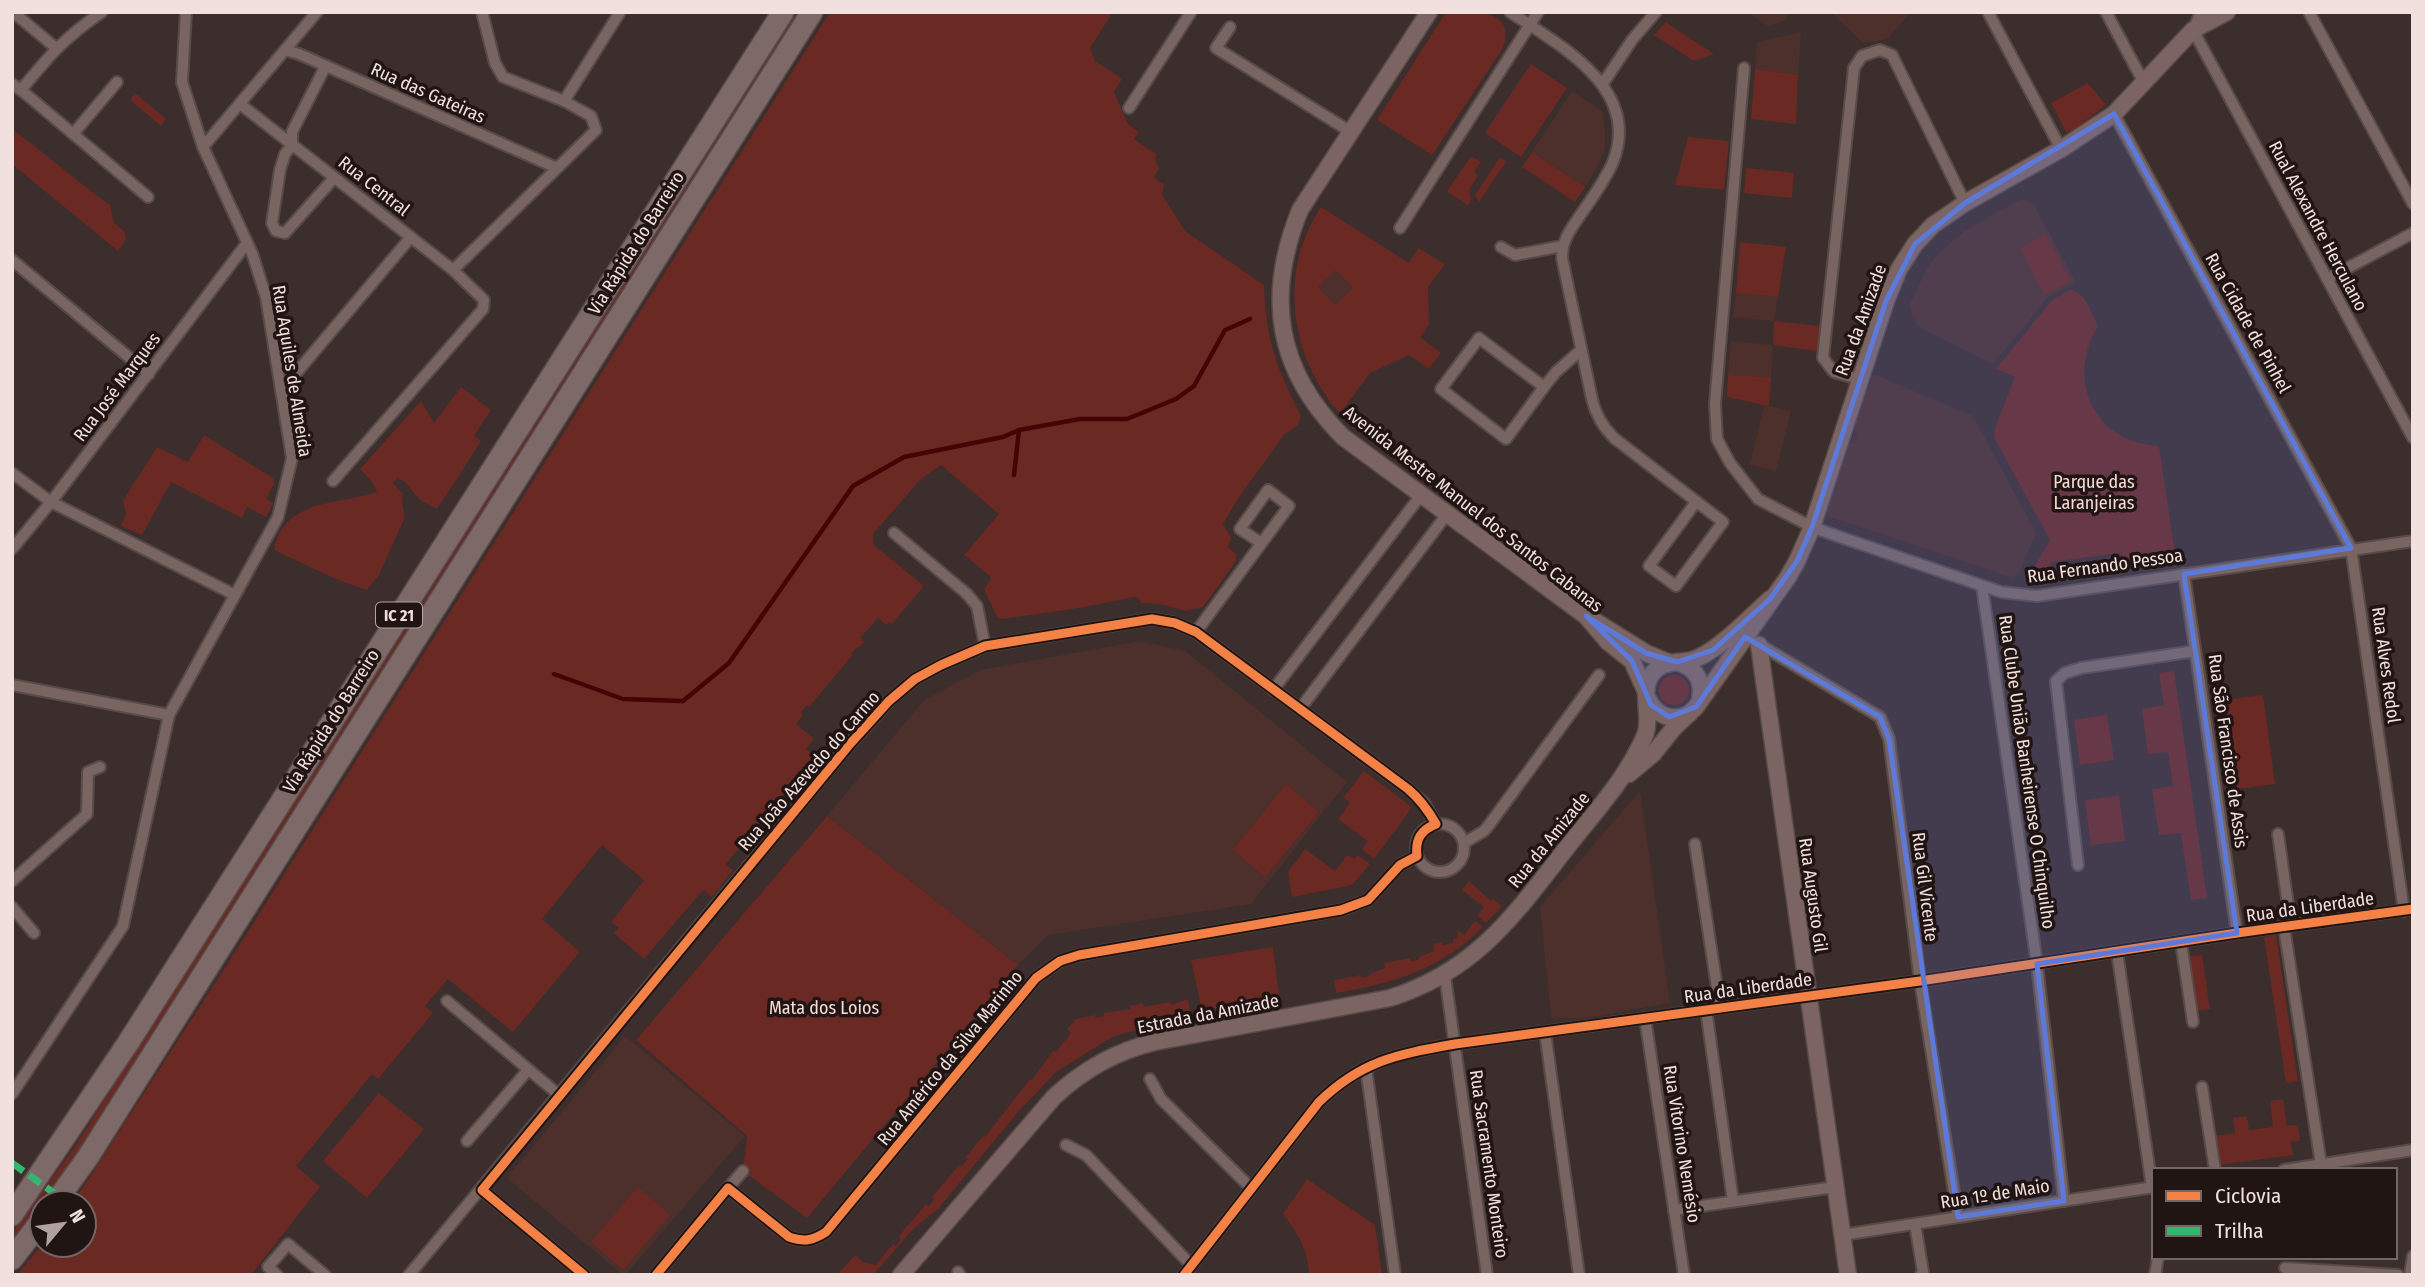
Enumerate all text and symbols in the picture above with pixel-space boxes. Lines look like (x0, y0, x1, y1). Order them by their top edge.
street label: Rua das Gateiras (367, 58, 489, 128)
street label: Rual Alexandre Herculano (2264, 137, 2372, 315)
street label: Rua Central (334, 151, 414, 221)
street label: Via Rápida do Barreiro (583, 167, 689, 319)
street label: Rua Cidade de Pinhel (2200, 249, 2296, 397)
street label: Rua da Amizade (1831, 261, 1891, 379)
street label: Rua Aquiles de Almeida (268, 284, 316, 459)
street label: Rua José Marques (69, 328, 165, 446)
street label: Avenida Mestre Manuel dos Santos Cabanas (1339, 401, 1607, 617)
park label: Parque das Laranjeiras (2053, 471, 2135, 514)
street label: Rua Fernando Pessoa (2026, 544, 2184, 588)
road number: IC 21 (376, 602, 422, 628)
street label: Rua Alves Redol (2367, 605, 2405, 725)
street label: Rua Clube União Banheirense O Chinquilho (1994, 614, 2060, 930)
street label: Via Rápida do Barreiro (278, 645, 384, 797)
street label: Rua São Francisco de Assis (2203, 653, 2253, 850)
street label: Rua João Azevedo do Carmo (733, 686, 885, 856)
street label: Rua da Amizade (1504, 788, 1594, 892)
street label: Rua Gil Vicente (1907, 831, 1943, 943)
street label: Rua Augusto Gil (1794, 836, 1832, 954)
street label: Rua da Liberdade (2245, 887, 2375, 927)
street label: Rua Américo da Silva Marinho (873, 966, 1027, 1150)
street label: Rua da Liberdade (1683, 968, 1813, 1008)
street label: Estrada da Amizade (1135, 989, 1281, 1039)
park label: Mata dos Loios (769, 997, 879, 1019)
street label: Rua Vitorino Nemésio (1659, 1064, 1705, 1224)
street label: Rua Sacramento Monteiro (1465, 1068, 1513, 1260)
legend (2152, 1168, 2397, 1259)
street label: Rua 1º de Maio (1939, 1175, 2051, 1213)
text: Ciclovia (2215, 1183, 2281, 1209)
north arrow (28, 1189, 98, 1259)
text: N (65, 1205, 90, 1227)
text: Trilha (2215, 1218, 2264, 1244)

